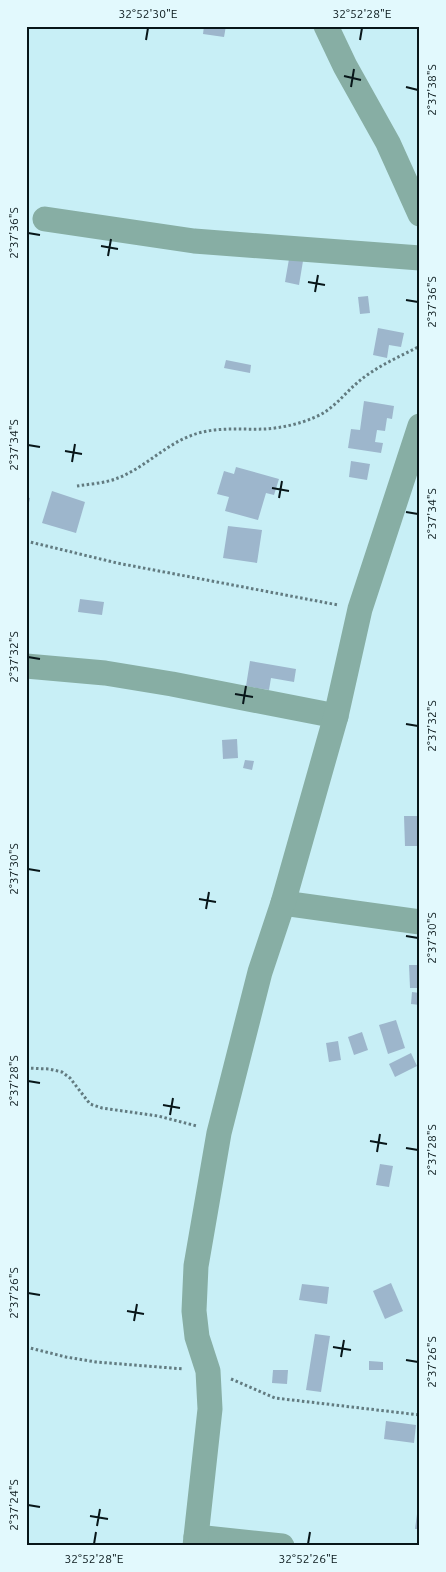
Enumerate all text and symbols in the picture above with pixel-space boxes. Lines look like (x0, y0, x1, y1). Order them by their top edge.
text: 32°52'30"E (119, 7, 178, 20)
text: 32°52'28"E (333, 7, 392, 20)
text: 2°37'38"S (425, 64, 438, 116)
text: 2°37'36"S (7, 207, 20, 259)
text: 2°37'36"S (425, 276, 438, 328)
text: 2°37'34"S (7, 419, 20, 471)
text: 2°37'34"S (425, 488, 438, 540)
text: 2°37'32"S (7, 631, 20, 683)
text: 2°37'32"S (425, 700, 438, 752)
text: 2°37'30"S (7, 843, 20, 895)
text: 2°37'30"S (425, 912, 438, 964)
text: 2°37'28"S (7, 1055, 20, 1107)
text: 2°37'28"S (425, 1124, 438, 1176)
text: 2°37'26"S (7, 1267, 20, 1319)
text: 2°37'26"S (425, 1336, 438, 1388)
text: 2°37'24"S (7, 1479, 20, 1531)
text: 32°52'28"E (65, 1552, 124, 1565)
text: 32°52'26"E (279, 1552, 338, 1565)

